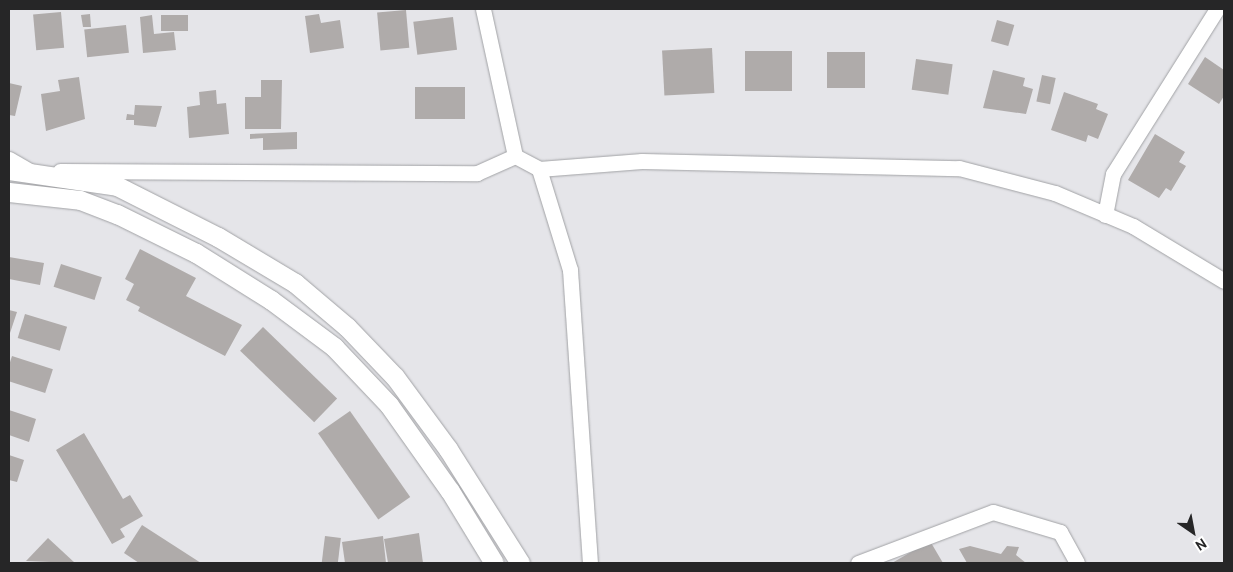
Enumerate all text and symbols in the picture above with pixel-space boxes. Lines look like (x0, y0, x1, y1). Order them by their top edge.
north arrow (1168, 507, 1218, 557)
text: N (1192, 534, 1210, 555)

